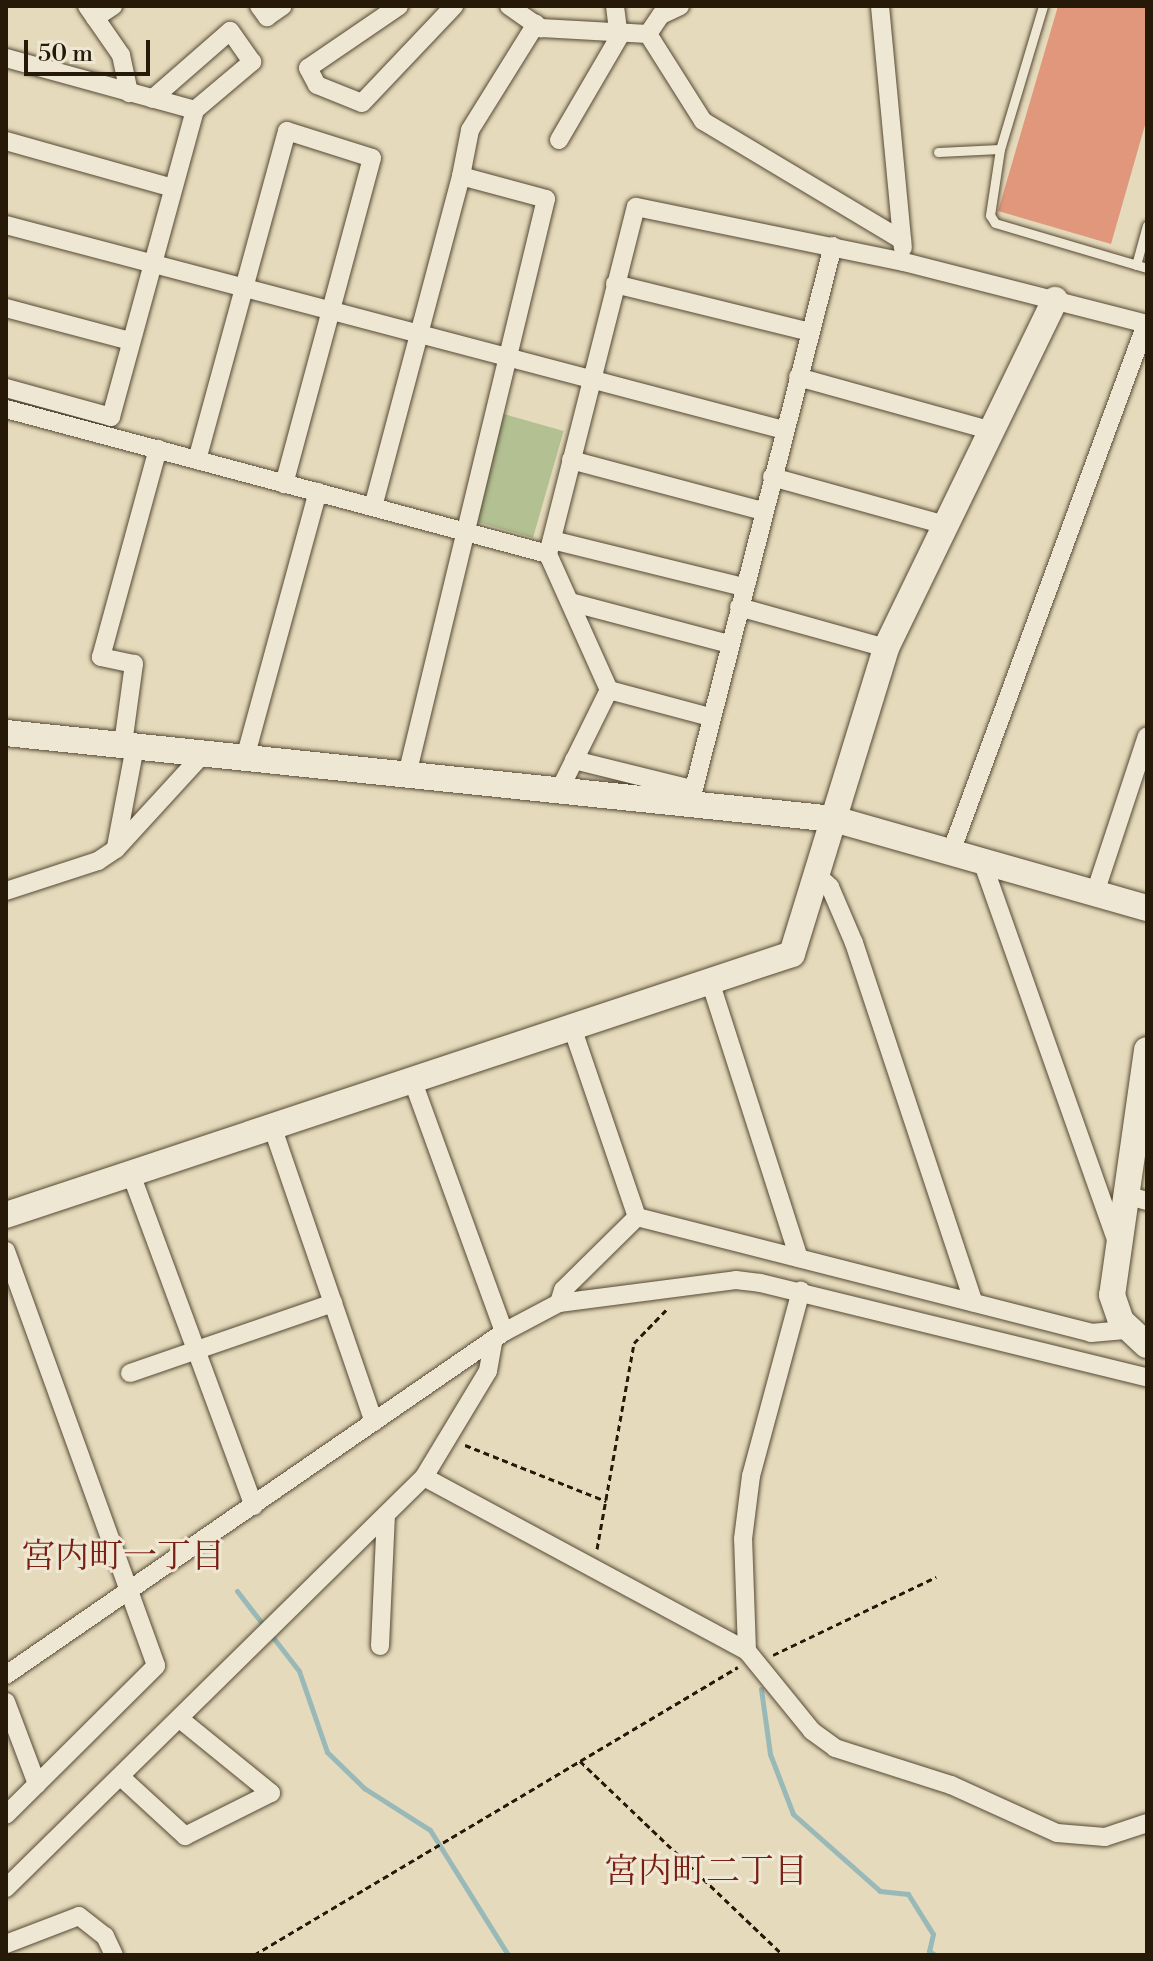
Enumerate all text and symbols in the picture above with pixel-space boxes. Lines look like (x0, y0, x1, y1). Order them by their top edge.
scale bar (28, 24, 154, 74)
text: 50 m (38, 39, 93, 69)
district label: 宮内町一丁目 (21, 1538, 225, 1578)
district label: 宮内町二丁目 (604, 1853, 808, 1893)

